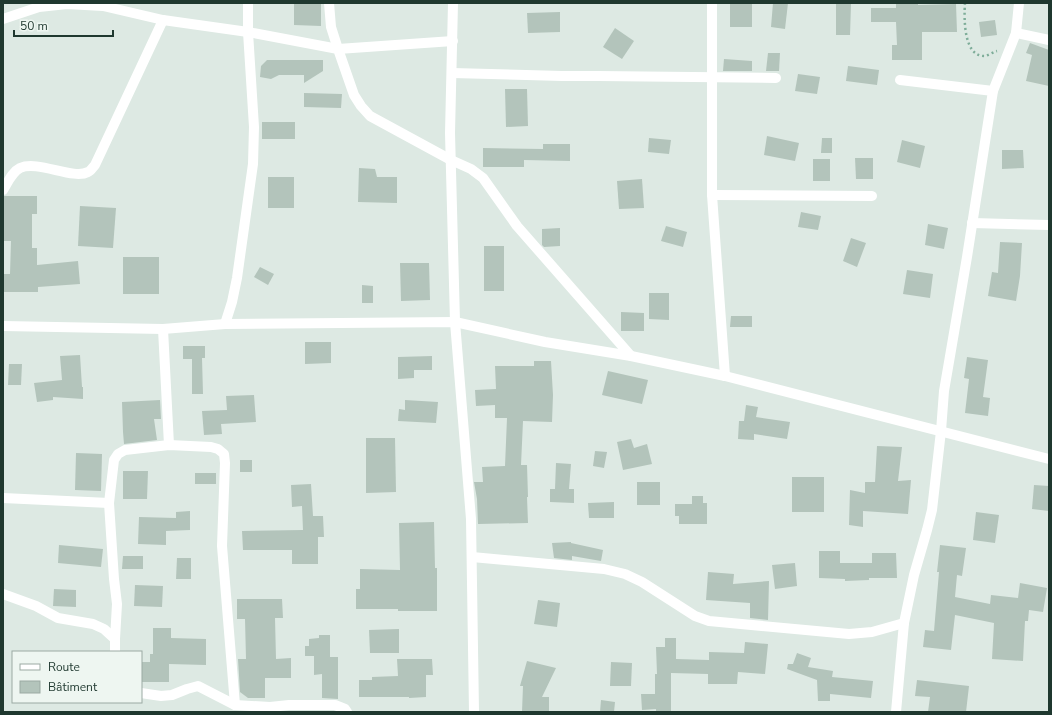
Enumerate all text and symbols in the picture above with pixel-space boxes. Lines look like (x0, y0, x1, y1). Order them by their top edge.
scale bar (14, 12, 113, 38)
text: 50 m (20, 18, 48, 34)
legend (12, 651, 142, 703)
text: Route (48, 659, 80, 675)
text: Bâtiment (48, 679, 98, 695)

